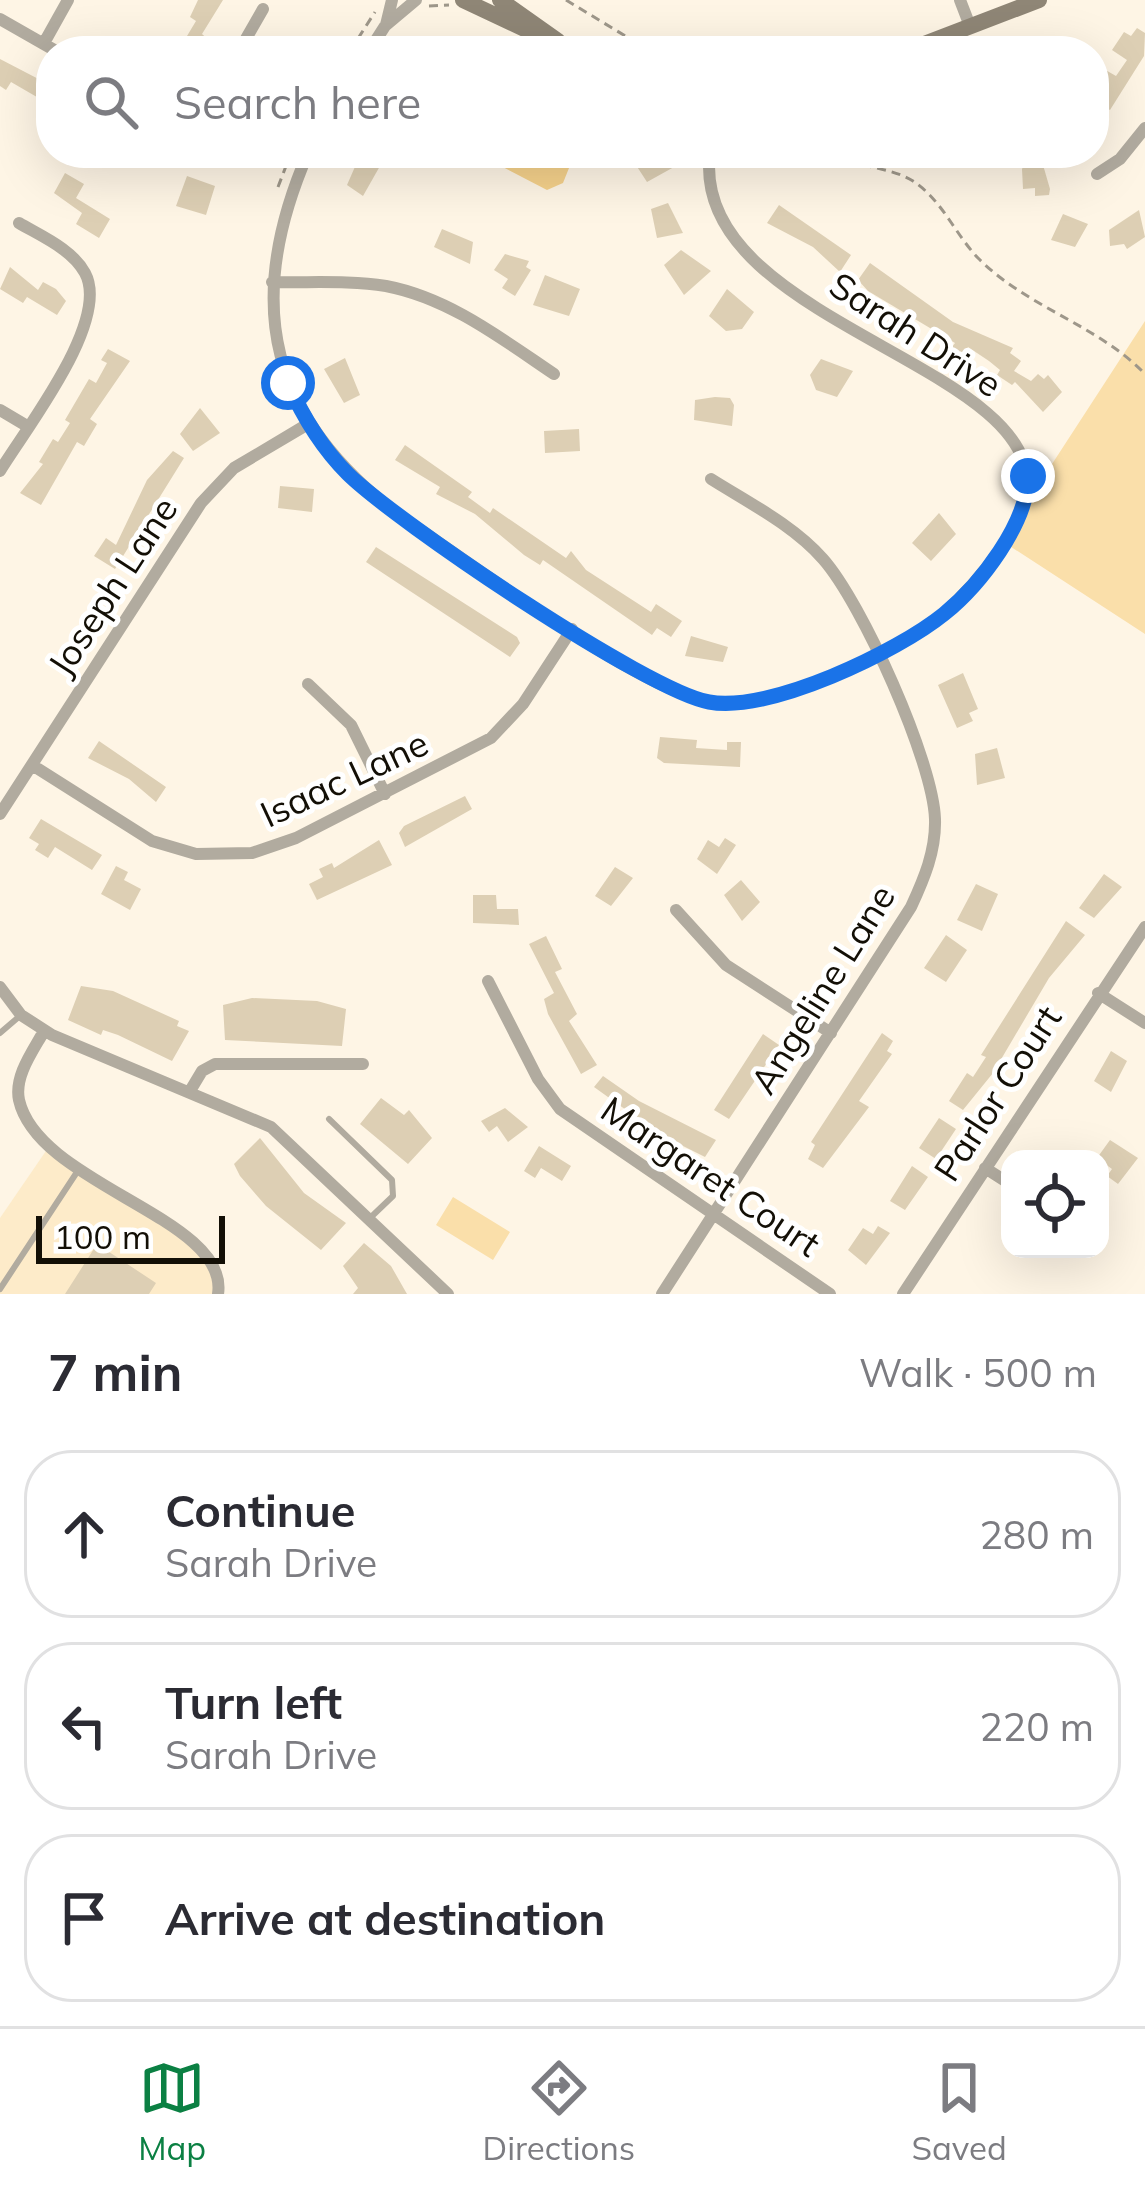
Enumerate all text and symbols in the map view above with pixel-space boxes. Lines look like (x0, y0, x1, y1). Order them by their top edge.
search box (36, 36, 1109, 168)
icon: search (78, 69, 144, 135)
text: Search here (174, 74, 421, 130)
street label: Sarah Drive (822, 262, 1010, 406)
route start (261, 356, 315, 410)
route end (1001, 449, 1055, 503)
street label: Joseph Lane (38, 488, 186, 684)
street label: Isaac Lane (253, 720, 435, 836)
street label: Angeline Lane (740, 876, 904, 1102)
street label: Parlor Court (924, 997, 1070, 1189)
street label: Margaret Court (593, 1086, 829, 1266)
map controls (1001, 1150, 1109, 1258)
button: locate (1001, 1150, 1109, 1258)
scale bar (36, 1210, 225, 1263)
text: 100 m (54, 1216, 151, 1257)
text: 7 min (48, 1340, 183, 1404)
text: Walk · 500 m (859, 1348, 1097, 1397)
text: Continue (165, 1482, 355, 1538)
icon: ahead (51, 1501, 117, 1567)
text: 280 m (979, 1510, 1094, 1559)
text: Sarah Drive (165, 1538, 377, 1587)
text: Turn left (165, 1674, 342, 1730)
icon: left (51, 1693, 117, 1759)
text: 220 m (979, 1702, 1094, 1751)
text: Sarah Drive (165, 1730, 377, 1779)
icon: arrive (51, 1885, 117, 1951)
text: Arrive at destination (165, 1890, 605, 1946)
tab: Map (138, 2055, 206, 2168)
tab: Directions (483, 2055, 635, 2168)
tab: Saved (912, 2055, 1007, 2168)

